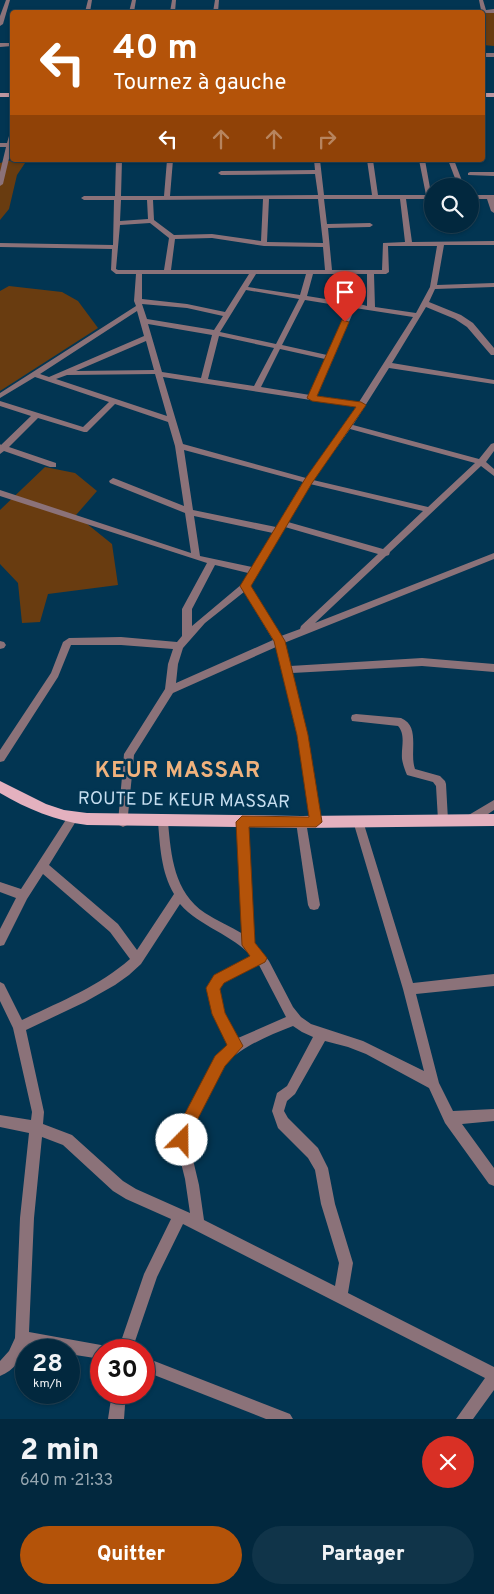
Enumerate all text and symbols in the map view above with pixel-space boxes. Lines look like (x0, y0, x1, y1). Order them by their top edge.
text: 40 m (113, 27, 198, 71)
icon: left (30, 30, 95, 95)
text: Tournez à gauche (113, 70, 286, 97)
icon: left (154, 125, 182, 153)
icon: ahead (207, 125, 235, 153)
icon: ahead (260, 125, 288, 153)
icon: right (313, 125, 341, 153)
map controls (424, 178, 479, 233)
button: search (424, 178, 479, 233)
pin (324, 271, 366, 322)
icon: arrive (331, 278, 359, 306)
district label: KEUR MASSAR (95, 758, 261, 785)
street label: ROUTE DE KEUR MASSAR (78, 788, 290, 814)
position arrow (155, 1113, 207, 1165)
speed limit sign: 30 (90, 1339, 155, 1404)
text: 28 (32, 1349, 63, 1381)
text: km/h (33, 1376, 62, 1392)
text: 2 min (20, 1433, 99, 1470)
button: close (422, 1436, 474, 1488)
text: 640 m · 21:33 (20, 1471, 113, 1491)
button: Quitter (20, 1526, 242, 1584)
button: Partager (252, 1526, 474, 1584)

